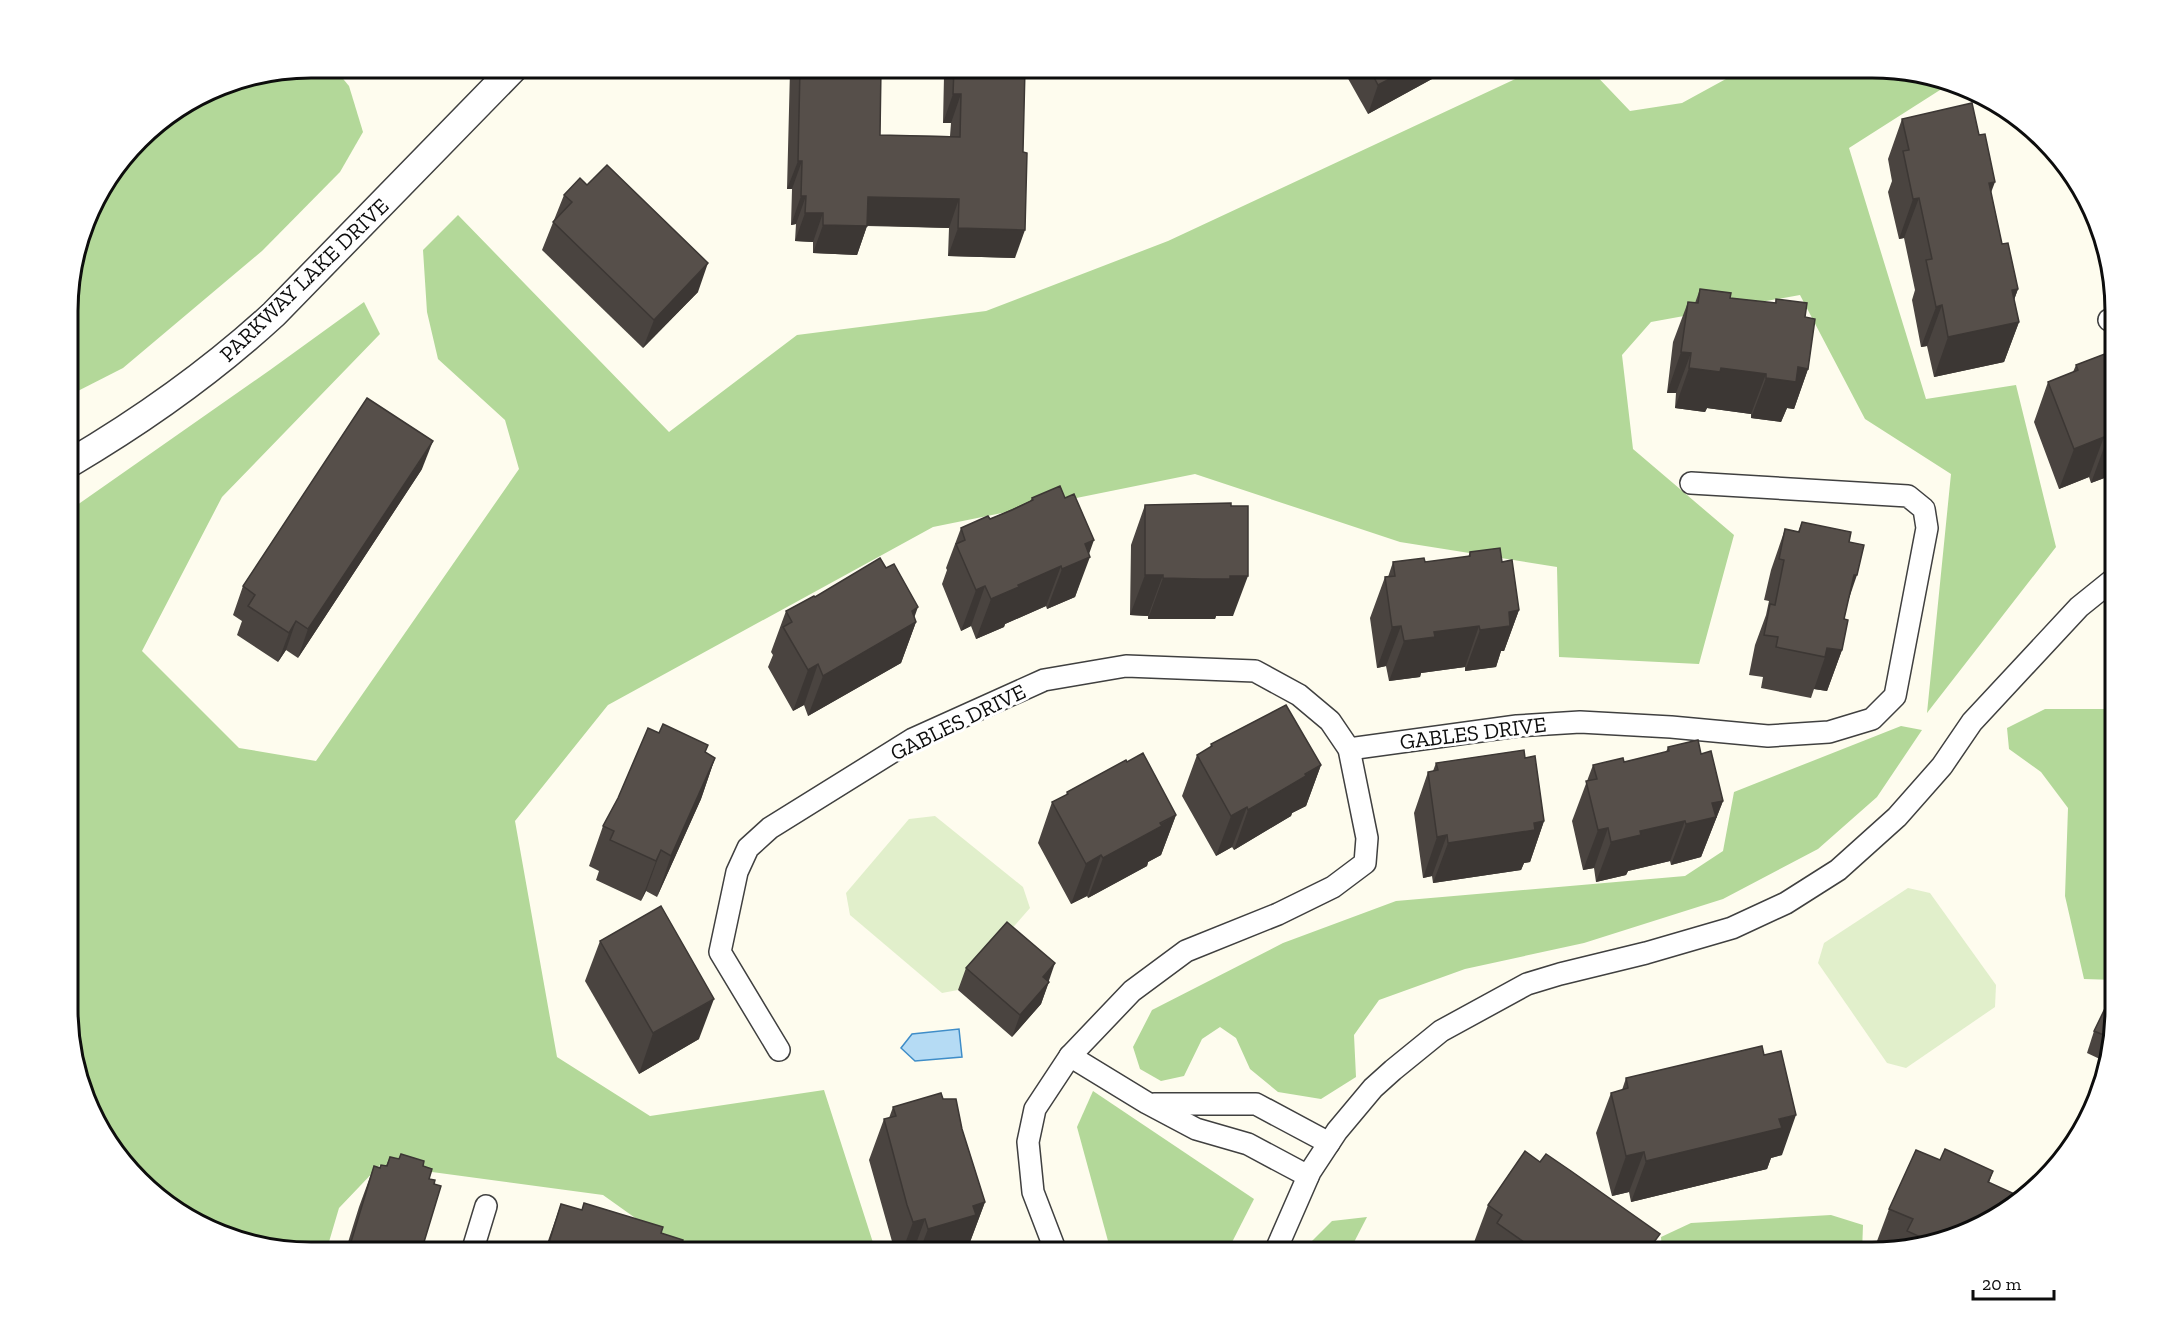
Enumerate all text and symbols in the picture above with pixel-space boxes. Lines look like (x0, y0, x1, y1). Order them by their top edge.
street label: PARKWAY LAKE DRIVE (214, 192, 394, 368)
street label: GABLES DRIVE (886, 678, 1030, 766)
street label: GABLES DRIVE (1398, 711, 1548, 755)
scale bar (1973, 1263, 2054, 1301)
text: 20 m (1982, 1273, 2022, 1295)

